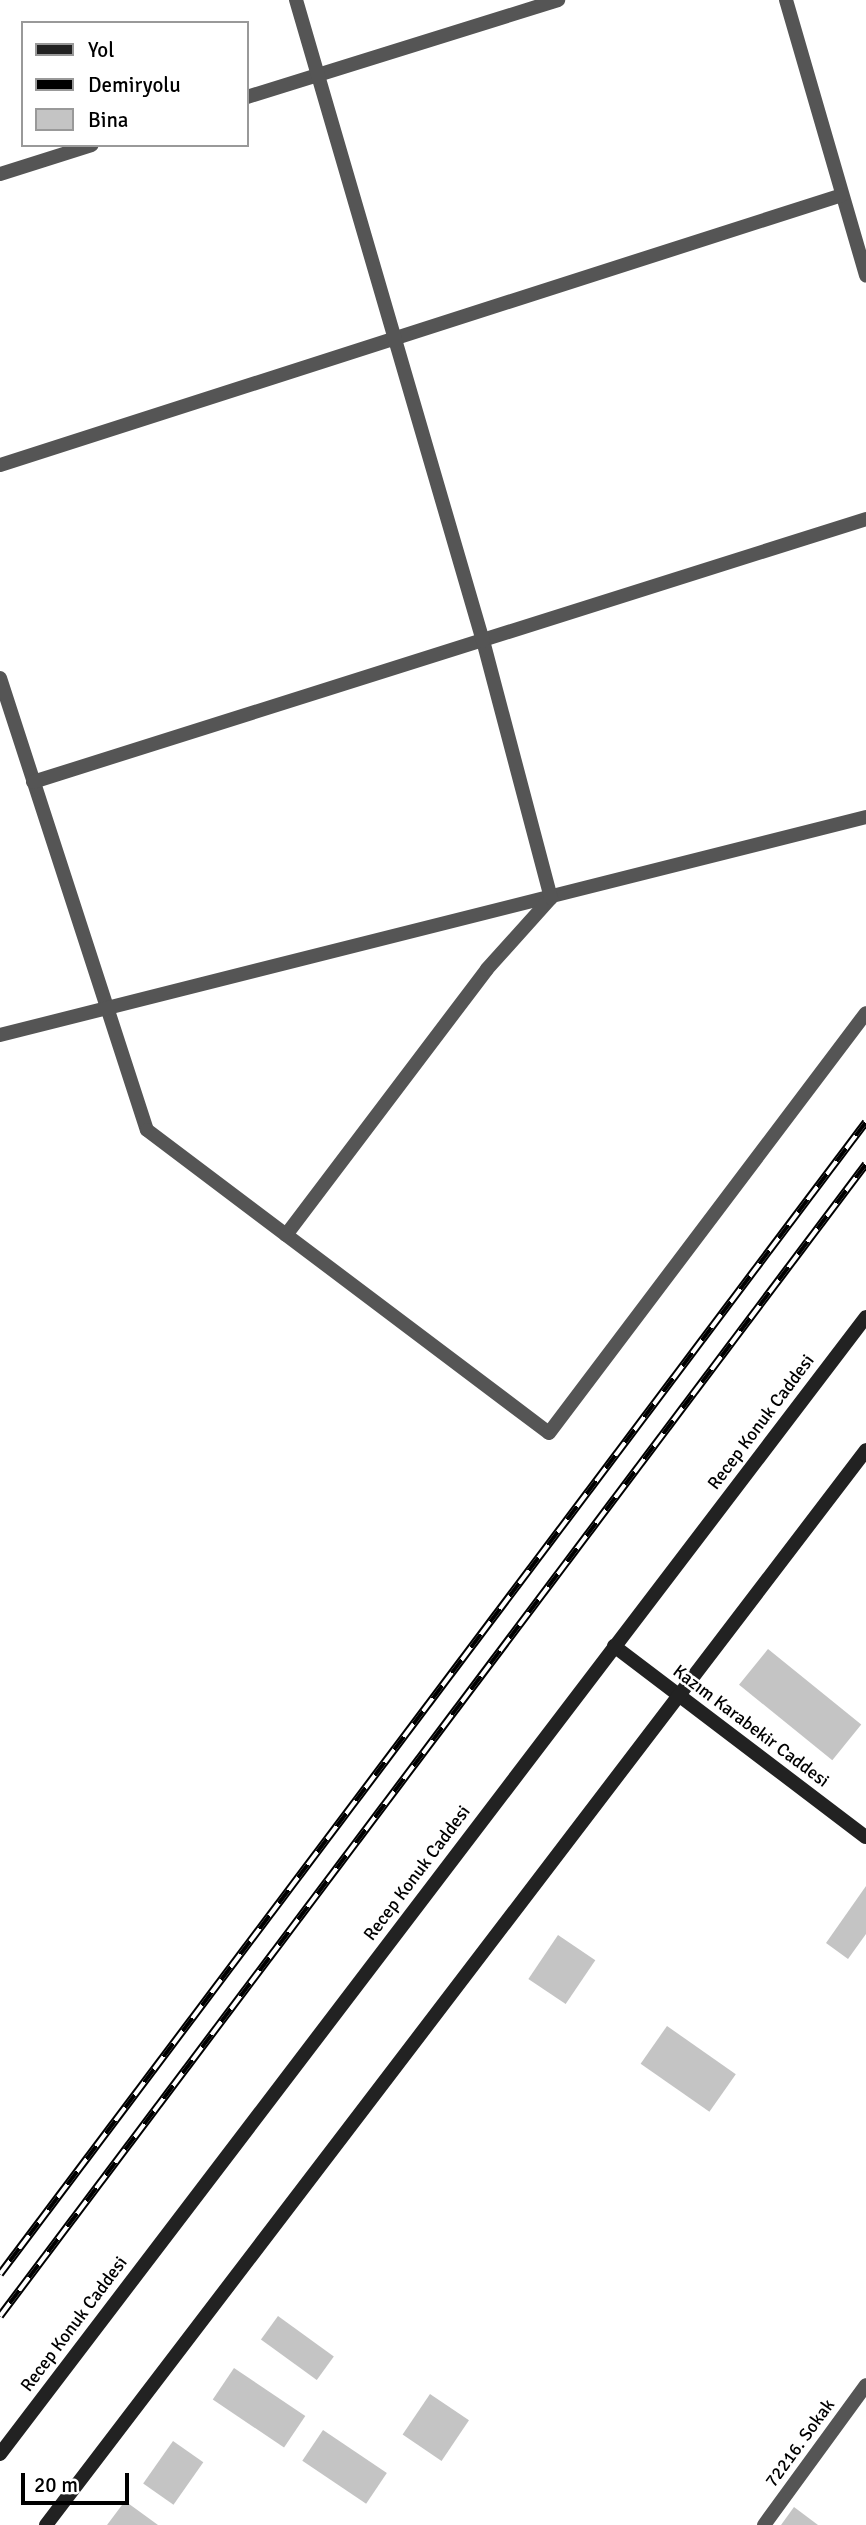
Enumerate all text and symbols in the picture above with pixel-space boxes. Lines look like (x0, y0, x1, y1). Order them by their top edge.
legend (21, 21, 248, 147)
text: Yol (88, 37, 114, 63)
text: Demiryolu (88, 72, 181, 98)
text: Bina (88, 107, 129, 133)
street label: Recep Konuk Caddesi (703, 1350, 819, 1494)
street label: Kazım Karabekir Caddesi (669, 1660, 833, 1792)
street label: Recep Konuk Caddesi (359, 1801, 475, 1945)
street label: Recep Konuk Caddesi (16, 2252, 132, 2396)
street label: 72216. Sokak (761, 2395, 839, 2491)
scale bar (24, 2458, 133, 2502)
text: 20 m (34, 2472, 78, 2498)

